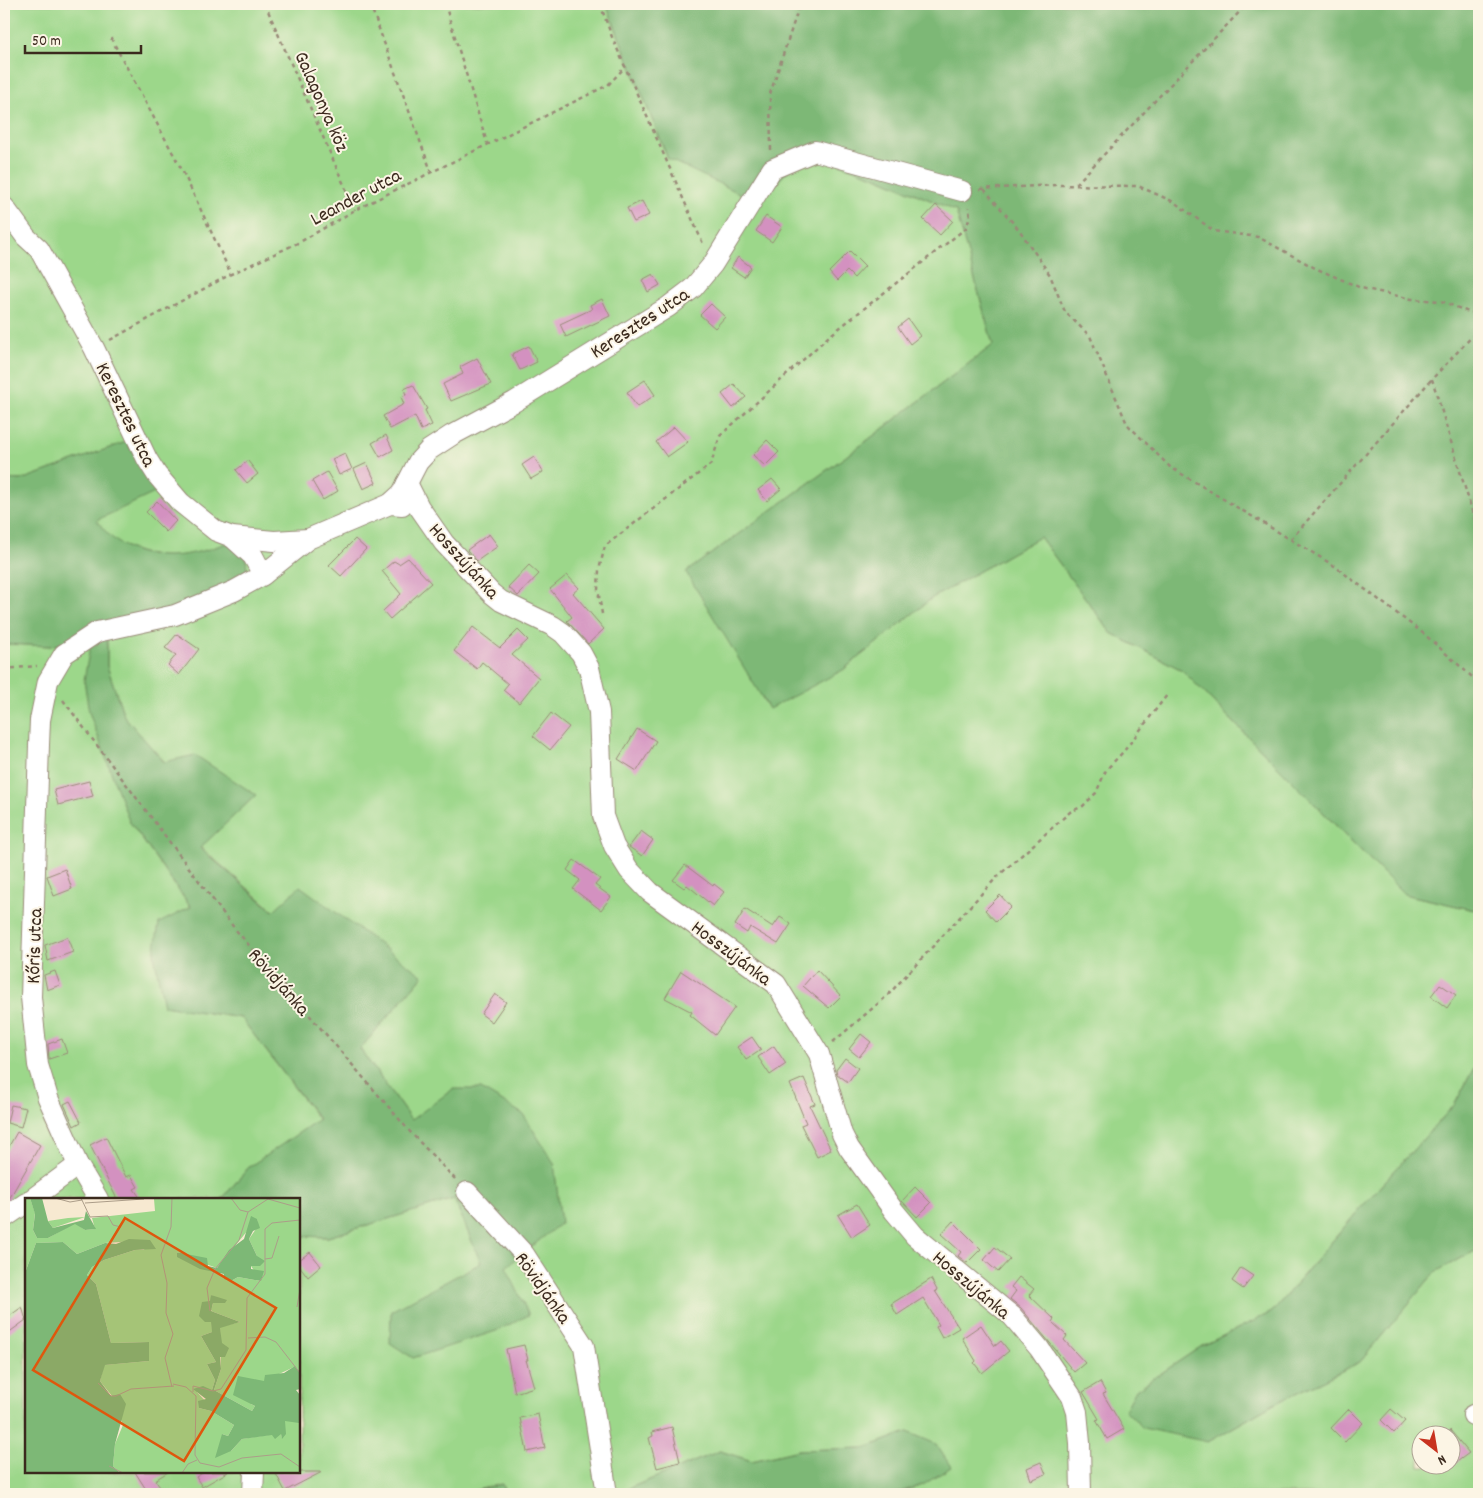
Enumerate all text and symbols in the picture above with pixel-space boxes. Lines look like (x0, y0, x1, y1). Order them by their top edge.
scale bar (25, 22, 141, 54)
text: 50 m (32, 31, 61, 53)
street label: Galagonya köz (286, 48, 355, 157)
street label: Leander utca (306, 163, 407, 234)
street label: Keresztes utca (586, 282, 696, 367)
street label: Keresztes utca (87, 358, 162, 473)
street label: Hosszújánka (421, 518, 505, 607)
street label: Kőris utca (21, 907, 51, 984)
street label: Hosszújánka (684, 915, 777, 994)
street label: Rövidjánka (240, 943, 316, 1024)
inset map (25, 1198, 300, 1473)
street label: Hosszújánka (925, 1245, 1016, 1328)
street label: Rövidjánka (507, 1247, 577, 1331)
north arrow (1410, 1426, 1460, 1476)
text: N (1433, 1449, 1450, 1470)

